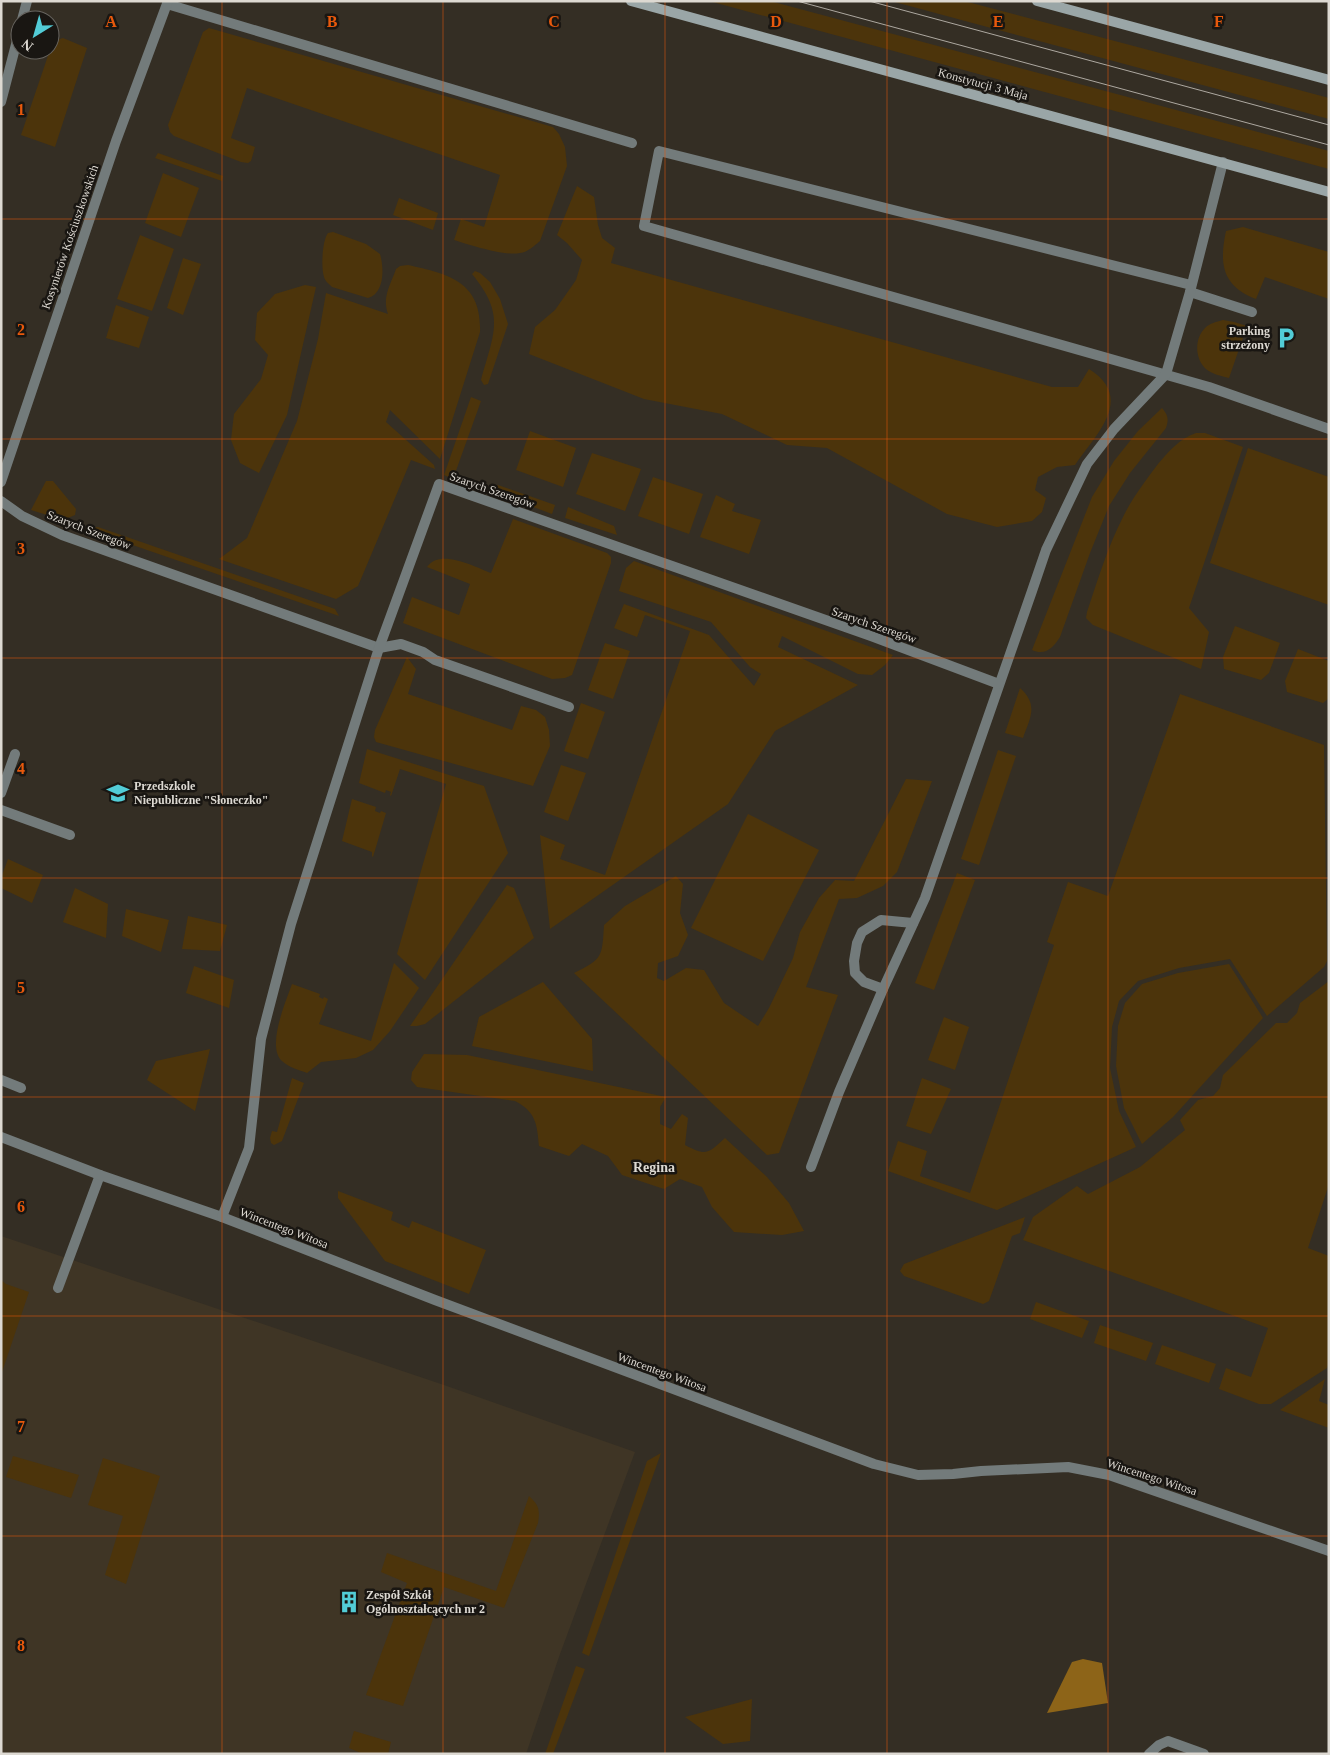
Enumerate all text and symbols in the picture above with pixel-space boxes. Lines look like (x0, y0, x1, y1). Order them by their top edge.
north arrow (10, 10, 60, 60)
text: A (105, 13, 117, 30)
text: B (327, 13, 338, 30)
text: C (548, 13, 560, 30)
text: D (770, 13, 782, 30)
text: E (993, 13, 1003, 30)
text: F (1214, 13, 1224, 30)
text: N (19, 36, 36, 54)
street label: Konstytucji 3 Maja (936, 65, 1030, 103)
text: 1 (17, 101, 25, 118)
street label: Kosynierów Kościuszkowskich (39, 163, 101, 311)
text: 2 (17, 321, 25, 338)
place label: Parking strzeżony (1221, 324, 1270, 352)
parking icon: Parking strzeżony (1273, 325, 1299, 351)
street label: Szarych Szeregów (448, 469, 537, 511)
street label: Szarych Szeregów (45, 508, 133, 553)
text: 3 (17, 540, 25, 557)
street label: Szarych Szeregów (830, 604, 919, 646)
text: 4 (17, 760, 25, 777)
place label: Przedszkole Niepubliczne "Słoneczko" (134, 779, 268, 807)
school or university icon: Przedszkole Niepubliczne "Słoneczko" (105, 780, 131, 806)
text: 5 (17, 979, 25, 996)
district label: Regina (633, 1160, 675, 1175)
text: 6 (17, 1198, 25, 1215)
street label: Wincentego Witosa (238, 1205, 331, 1252)
street label: Wincentego Witosa (616, 1349, 709, 1395)
text: 7 (17, 1418, 25, 1435)
street label: Wincentego Witosa (1105, 1456, 1199, 1498)
place label: Zespół Szkół Ogólnoształcących nr 2 (366, 1588, 485, 1616)
building icon: Zespół Szkół Ogólnoształcących nr 2 (336, 1589, 362, 1615)
text: 8 (17, 1637, 25, 1654)

